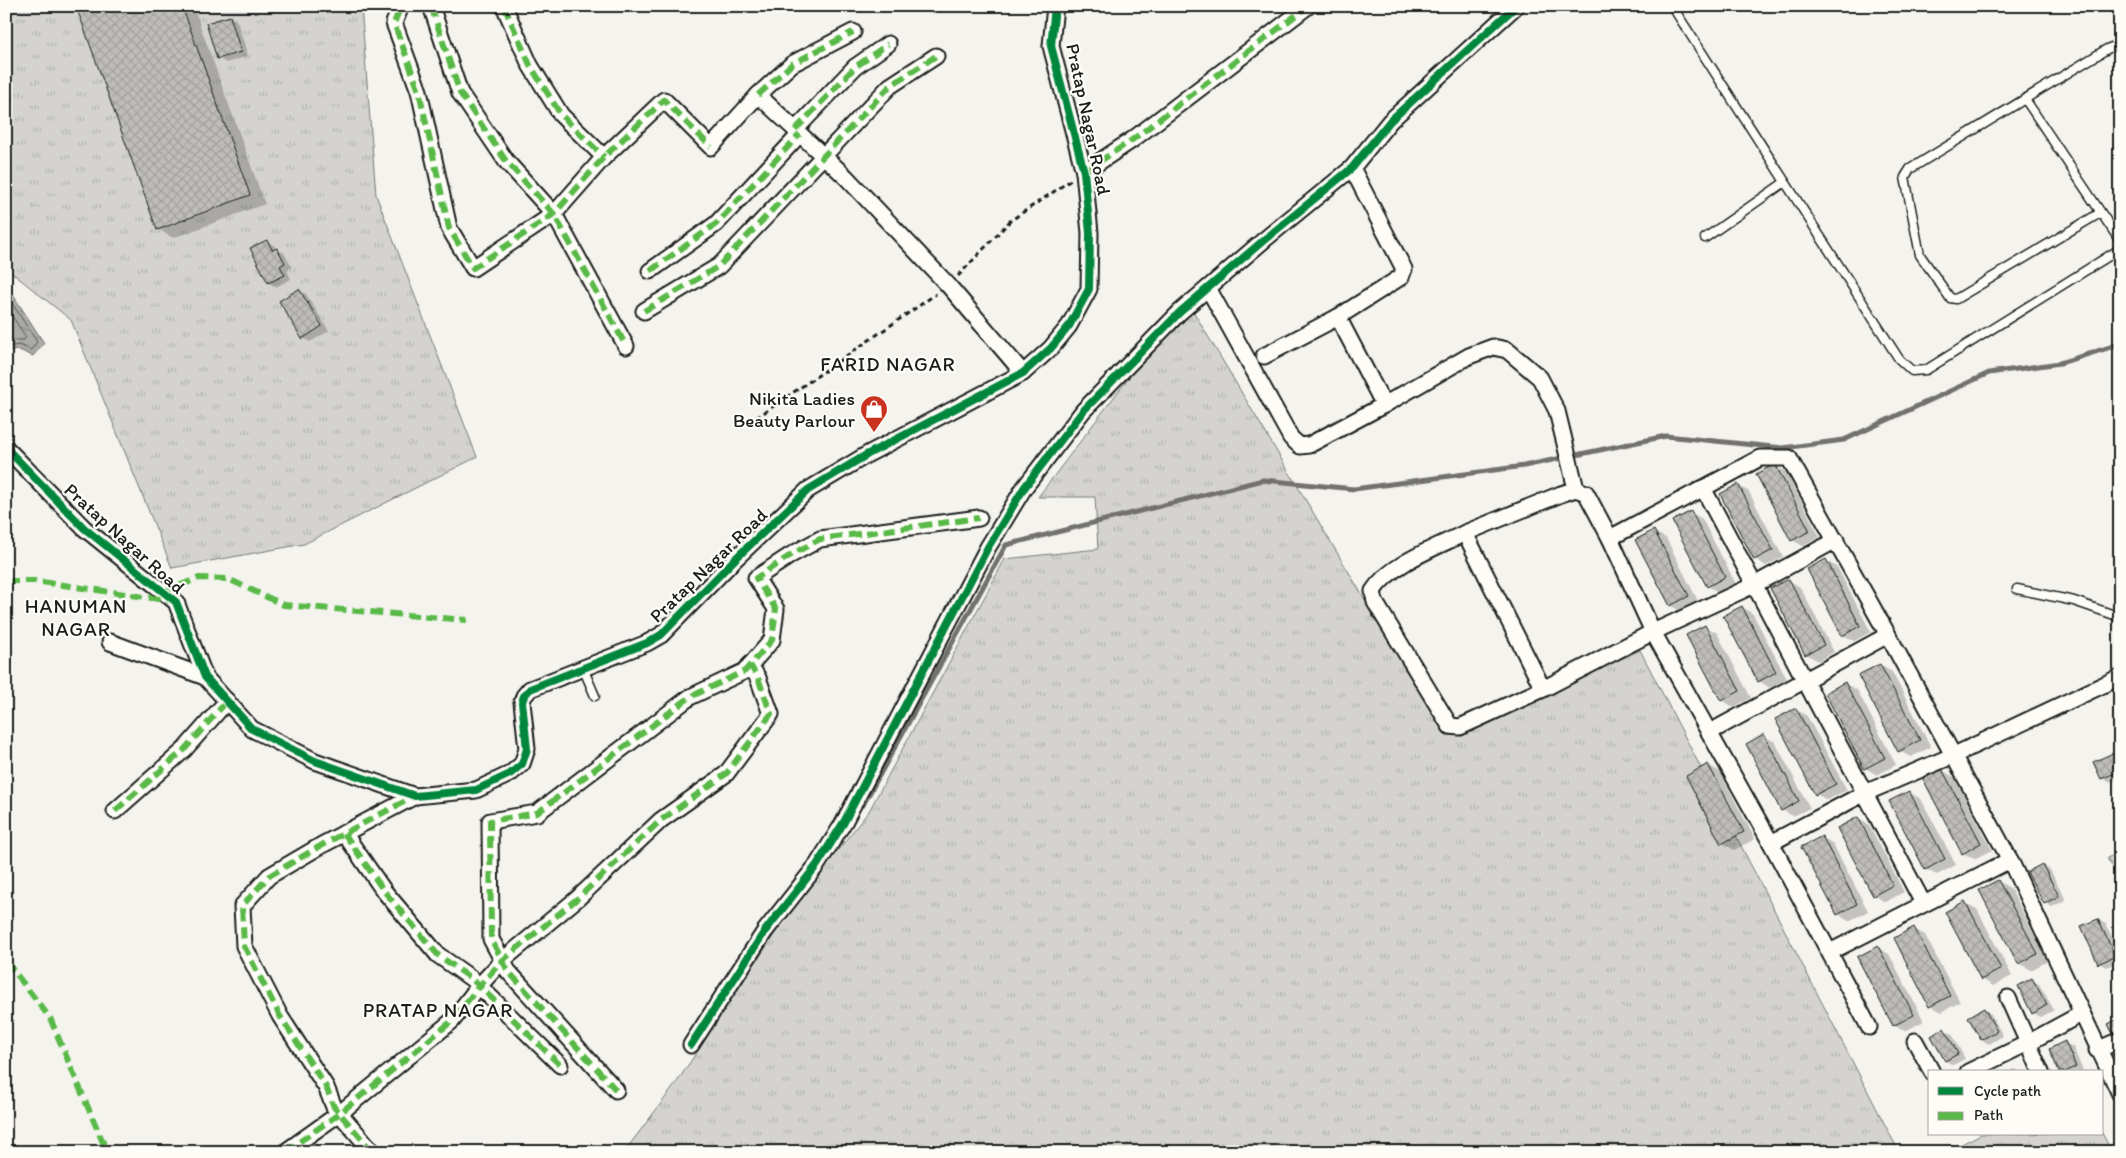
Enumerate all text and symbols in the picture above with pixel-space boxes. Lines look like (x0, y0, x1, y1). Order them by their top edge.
street label: Pratap Nagar Road (1061, 41, 1116, 198)
district label: FARID NAGAR (820, 352, 956, 376)
place label: Nikita Ladies Beauty Parlour (733, 387, 856, 432)
shop icon: Nikita Ladies Beauty Parlour (859, 394, 889, 433)
street label: Pratap Nagar Road (60, 478, 190, 599)
street label: Pratap Nagar Road (645, 503, 772, 627)
district label: HANUMAN NAGAR (25, 594, 127, 641)
district label: PRATAP NAGAR (363, 998, 513, 1022)
legend (1928, 1070, 2104, 1136)
text: Cycle path (1974, 1082, 2041, 1100)
text: Path (1974, 1106, 2003, 1124)

